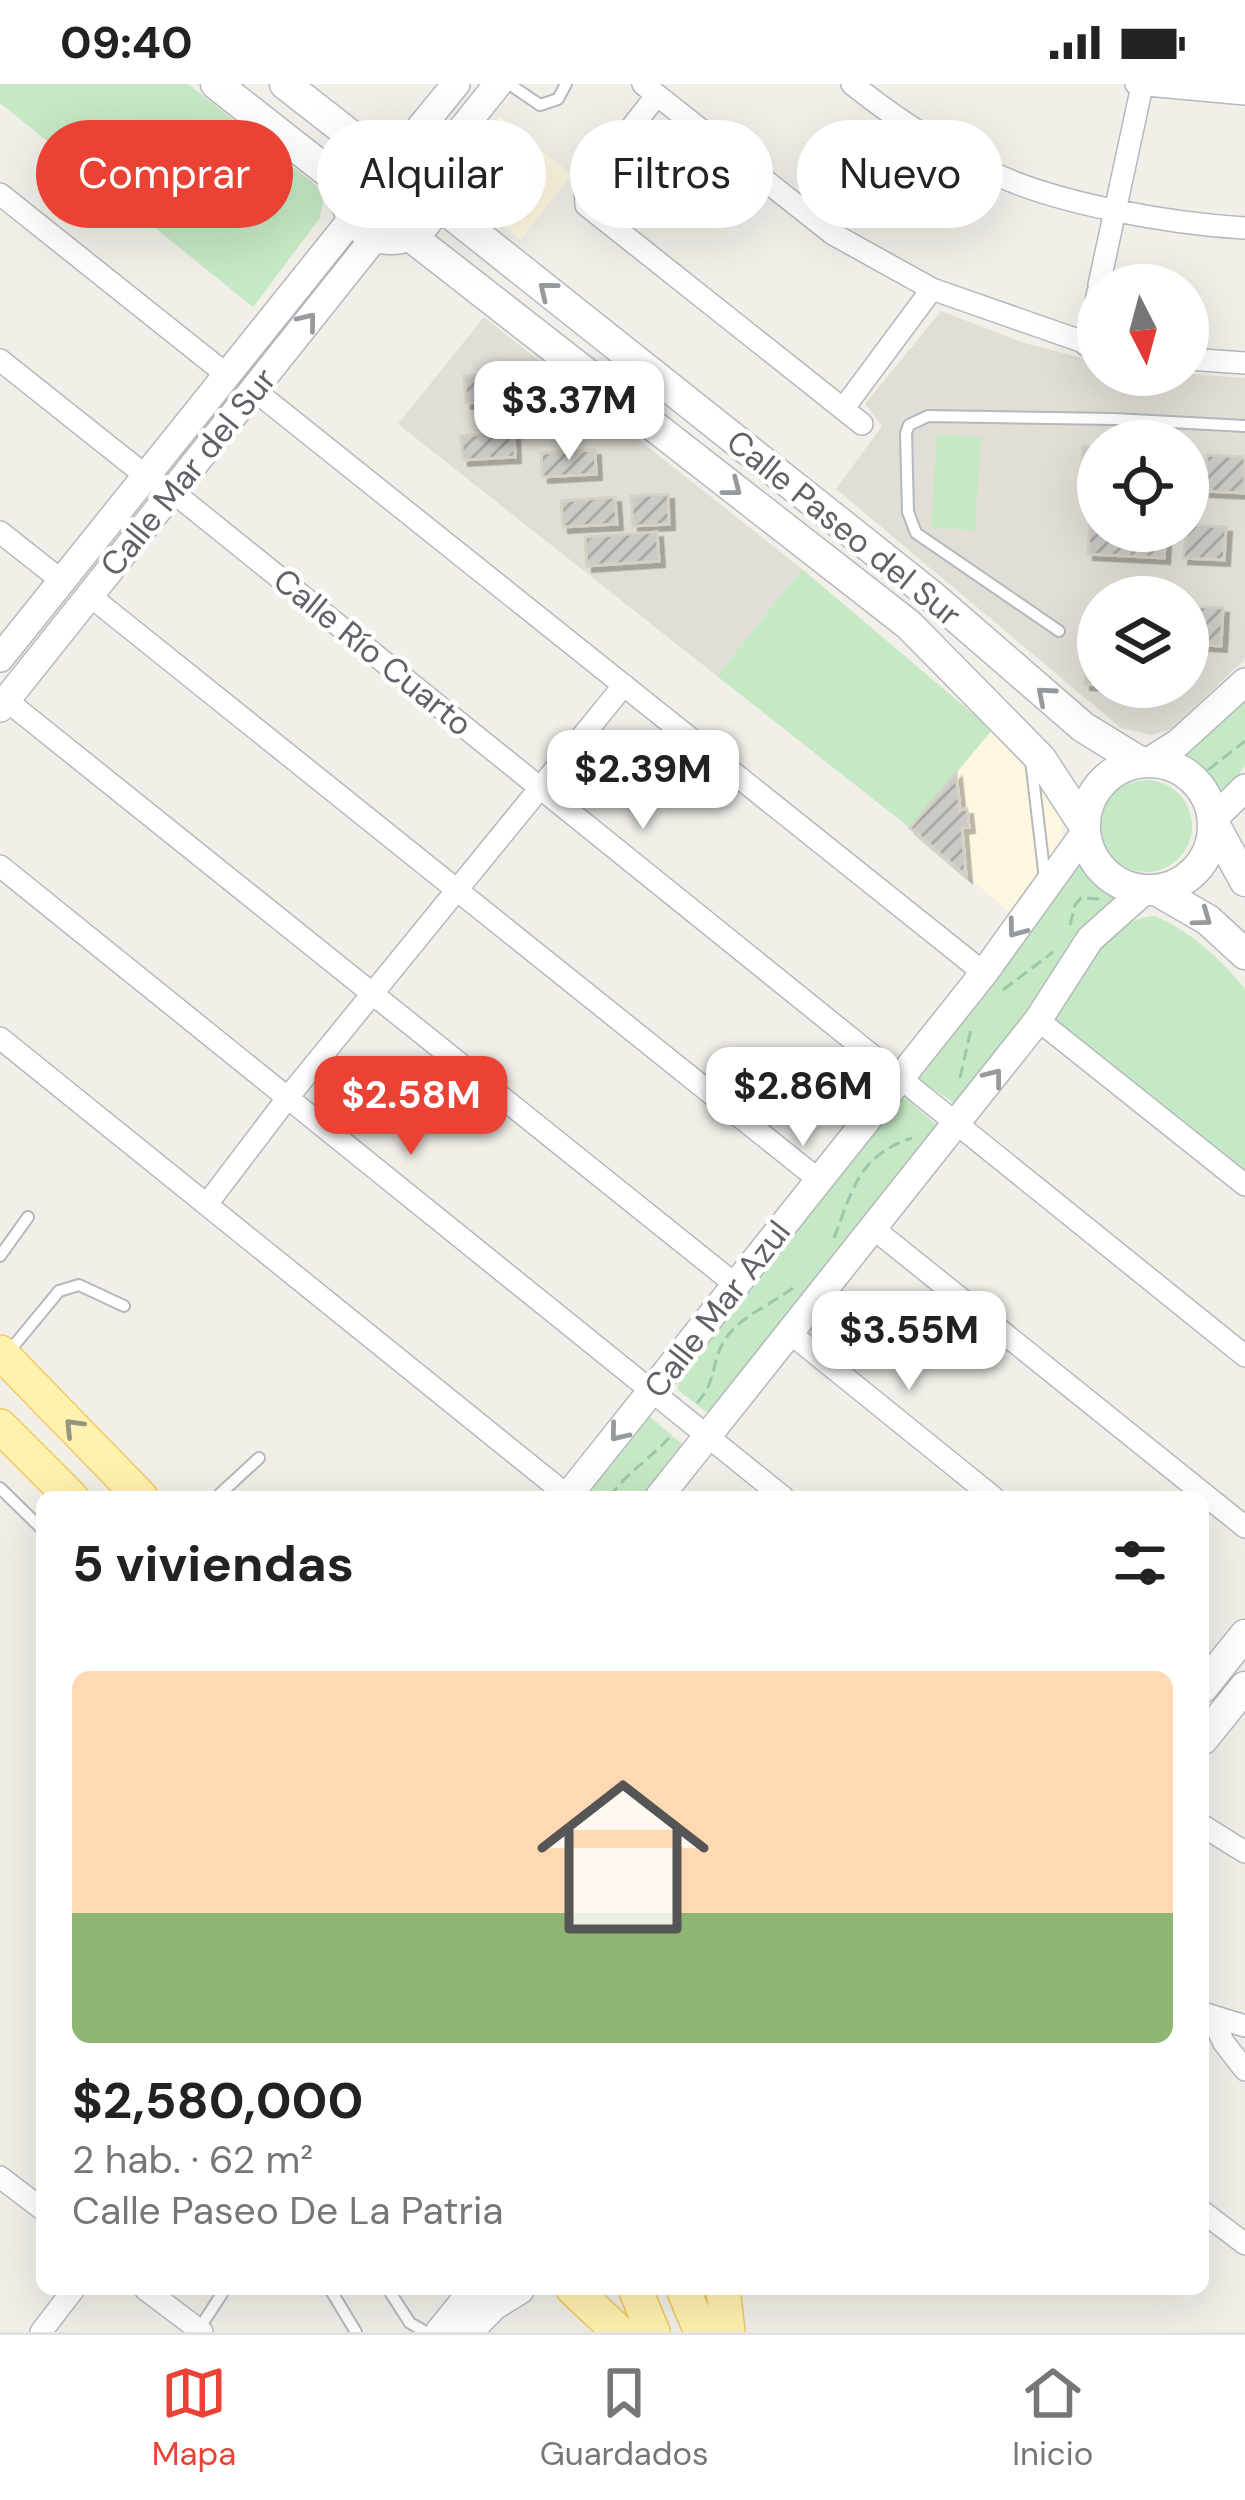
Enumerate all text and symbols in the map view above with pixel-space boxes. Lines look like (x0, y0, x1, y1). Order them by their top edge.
text: 09:40 (60, 13, 193, 72)
chip: Comprar (36, 120, 293, 228)
chip: Alquilar (317, 120, 546, 228)
chip: Filtros (570, 120, 773, 228)
chip: Nuevo (797, 120, 1003, 228)
north arrow (1077, 264, 1209, 396)
map controls (1077, 264, 1209, 708)
one-way arrow (539, 283, 561, 304)
one-way arrow (294, 313, 316, 335)
street label: Calle Mar del Sur (91, 359, 285, 585)
pin: $3.37M (471, 361, 667, 463)
text: $3.37M (501, 374, 637, 425)
street label: Calle Paseo del Sur (718, 420, 970, 636)
button: locate (1077, 420, 1209, 552)
one-way arrow (720, 474, 742, 495)
street label: Calle Río Cuarto (265, 559, 481, 745)
button: layers (1077, 576, 1209, 708)
one-way arrow (1037, 687, 1059, 709)
pin: $2.39M (545, 730, 741, 832)
text: $2.39M (574, 743, 712, 794)
one-way arrow (1190, 904, 1211, 926)
one-way arrow (1009, 916, 1031, 937)
pin: $2.86M (705, 1047, 901, 1149)
pin: $2.58M (313, 1056, 509, 1158)
text: $2.86M (733, 1060, 873, 1111)
one-way arrow (980, 1068, 1001, 1090)
text: $2.58M (341, 1069, 481, 1120)
street label: Calle Mar Azul (634, 1212, 800, 1406)
pin: $3.55M (811, 1291, 1007, 1393)
text: $3.55M (839, 1304, 979, 1355)
one-way arrow (65, 1419, 87, 1441)
one-way arrow (611, 1419, 632, 1441)
text: 5 viviendas (72, 1530, 354, 1597)
icon: filters (1107, 1530, 1173, 1596)
icon: home (515, 1749, 731, 1965)
text: $2,580,000 (72, 2067, 363, 2134)
text: 2 hab. · 62 m² (72, 2134, 313, 2185)
text: Calle Paseo De La Patria (72, 2185, 503, 2236)
tab: Mapa (152, 2360, 236, 2475)
tab: Guardados (540, 2360, 709, 2475)
tab: Inicio (1012, 2360, 1093, 2475)

